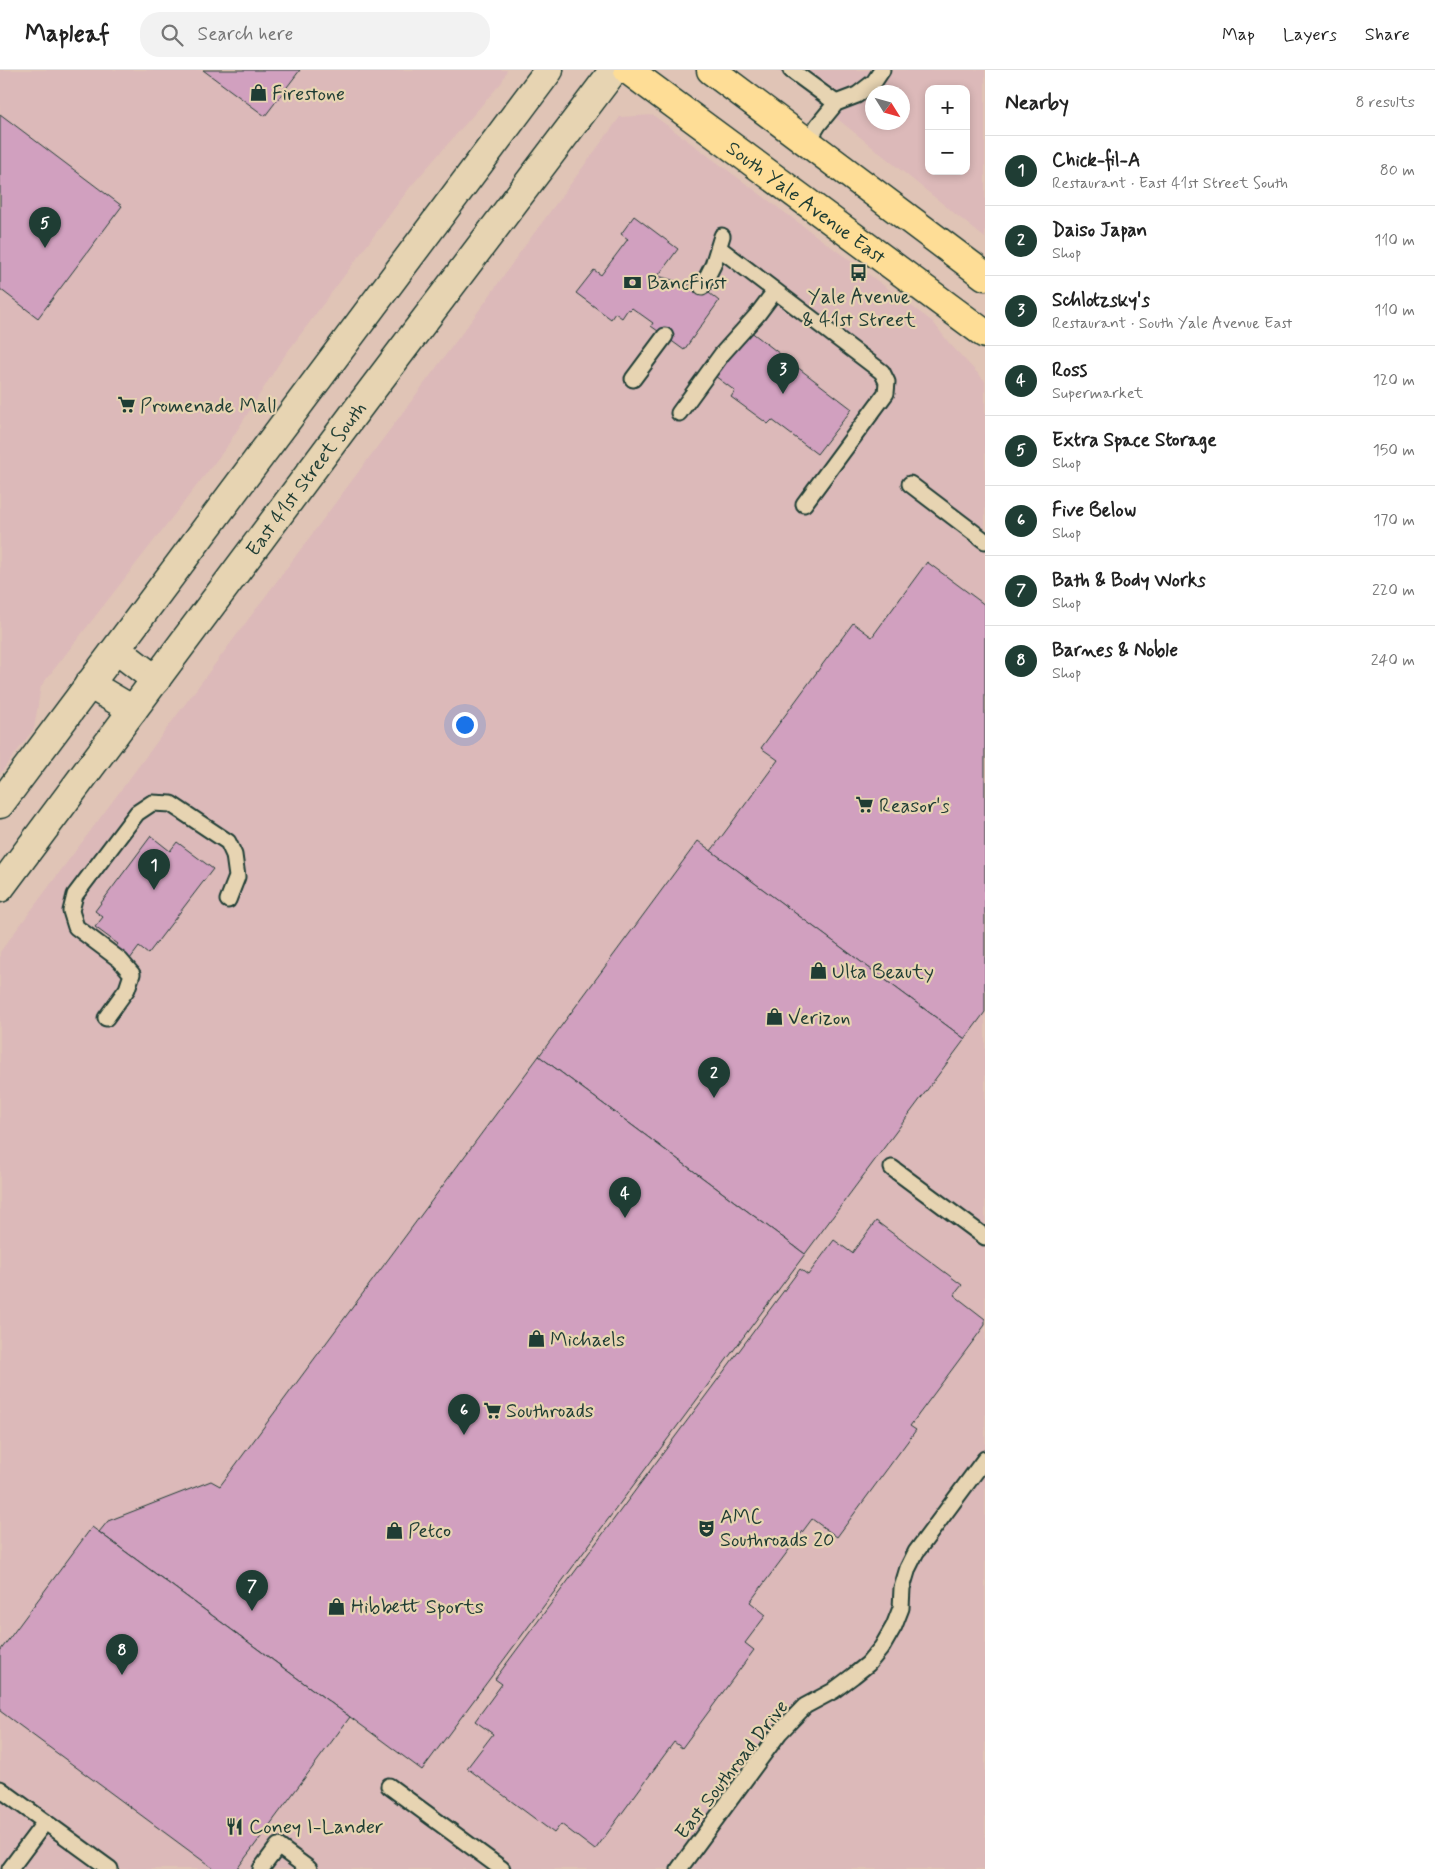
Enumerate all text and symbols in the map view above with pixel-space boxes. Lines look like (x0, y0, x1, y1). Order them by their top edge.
search box (140, 12, 490, 57)
text: Mapleaf (25, 19, 110, 50)
icon: search (158, 21, 186, 49)
text: Search here (198, 22, 293, 47)
text: Map (1222, 23, 1255, 47)
text: Layers (1283, 23, 1337, 47)
text: Share (1365, 23, 1410, 47)
place label: Firestone (272, 81, 345, 108)
shop icon: Firestone (248, 83, 268, 103)
north arrow (865, 85, 910, 130)
map controls (925, 85, 970, 175)
button: + (925, 85, 970, 130)
text: Nearby (1005, 89, 1069, 117)
text: 8 results (1355, 92, 1415, 113)
button: − (925, 130, 970, 175)
street label: South Yale Avenue East (720, 135, 891, 271)
text: Chick-fil-A (1052, 148, 1140, 173)
text: 1 (1017, 160, 1025, 181)
text: 80 m (1380, 160, 1415, 181)
text: Restaurant · East 41st Street South (1052, 173, 1288, 194)
pin: 5 (29, 207, 61, 248)
text: Daiso Japan (1052, 218, 1147, 243)
text: 2 (1017, 230, 1025, 251)
text: 110 m (1374, 230, 1415, 251)
text: Shop (1052, 243, 1081, 264)
bus stop icon: Yale Avenue & 41st Street (849, 262, 869, 282)
place label: BancFirst (647, 270, 727, 297)
bank icon: BancFirst (623, 272, 643, 292)
place label: Yale Avenue & 41st Street (802, 284, 916, 334)
text: Schlotzsky's (1052, 288, 1150, 313)
text: 3 (1017, 300, 1025, 321)
text: 110 m (1374, 300, 1415, 321)
text: Restaurant · South Yale Avenue East (1052, 313, 1292, 334)
pin: 3 (767, 353, 799, 394)
text: Ross (1052, 358, 1087, 383)
text: 4 (1016, 370, 1026, 391)
text: 120 m (1373, 370, 1415, 391)
text: Supermarket (1052, 383, 1143, 404)
place label: Promenade Mall (140, 393, 276, 420)
supermarket icon: Promenade Mall (116, 395, 136, 415)
street label: East 41st Street South (240, 396, 374, 562)
text: Extra Space Storage (1052, 428, 1217, 453)
text: 5 (1016, 440, 1026, 461)
text: 150 m (1373, 440, 1415, 461)
text: Shop (1052, 453, 1081, 474)
text: Five Below (1052, 498, 1136, 523)
text: 6 (1017, 510, 1025, 531)
text: 170 m (1373, 510, 1415, 531)
text: Shop (1052, 523, 1081, 544)
text: Bath & Body Works (1052, 568, 1206, 593)
text: 7 (1016, 580, 1026, 601)
text: 220 m (1372, 580, 1415, 601)
text: Shop (1052, 593, 1081, 614)
text: Barnes & Noble (1052, 638, 1178, 663)
text: 8 (1016, 650, 1026, 671)
text: 240 m (1371, 650, 1415, 671)
text: Shop (1052, 663, 1081, 684)
your location (452, 712, 478, 738)
place label: Reasor's (879, 793, 950, 820)
supermarket icon: Reasor's (855, 795, 875, 815)
pin: 1 (138, 849, 170, 890)
place label: Ulta Beauty (832, 959, 934, 986)
shop icon: Ulta Beauty (808, 961, 828, 981)
place label: Verizon (788, 1005, 851, 1032)
shop icon: Verizon (764, 1007, 784, 1027)
pin: 2 (698, 1057, 730, 1098)
pin: 4 (609, 1177, 641, 1218)
place label: Michaels (550, 1327, 625, 1354)
shop icon: Michaels (526, 1329, 546, 1349)
pin: 6 (448, 1394, 480, 1435)
place label: Southroads (506, 1398, 594, 1425)
supermarket icon: Southroads (482, 1400, 502, 1420)
place label: AMC Southroads 20 (720, 1504, 834, 1554)
place label: Petco (408, 1518, 451, 1545)
theatre icon: AMC Southroads 20 (696, 1518, 716, 1538)
shop icon: Petco (384, 1520, 404, 1540)
pin: 7 (236, 1570, 268, 1611)
place label: Hibbett Sports (351, 1594, 484, 1621)
shop icon: Hibbett Sports (327, 1596, 347, 1616)
pin: 8 (106, 1634, 138, 1675)
street label: East Southroad Drive (669, 1695, 795, 1845)
place label: Coney I-Lander (249, 1814, 383, 1841)
restaurant icon: Coney I-Lander (225, 1816, 245, 1836)

